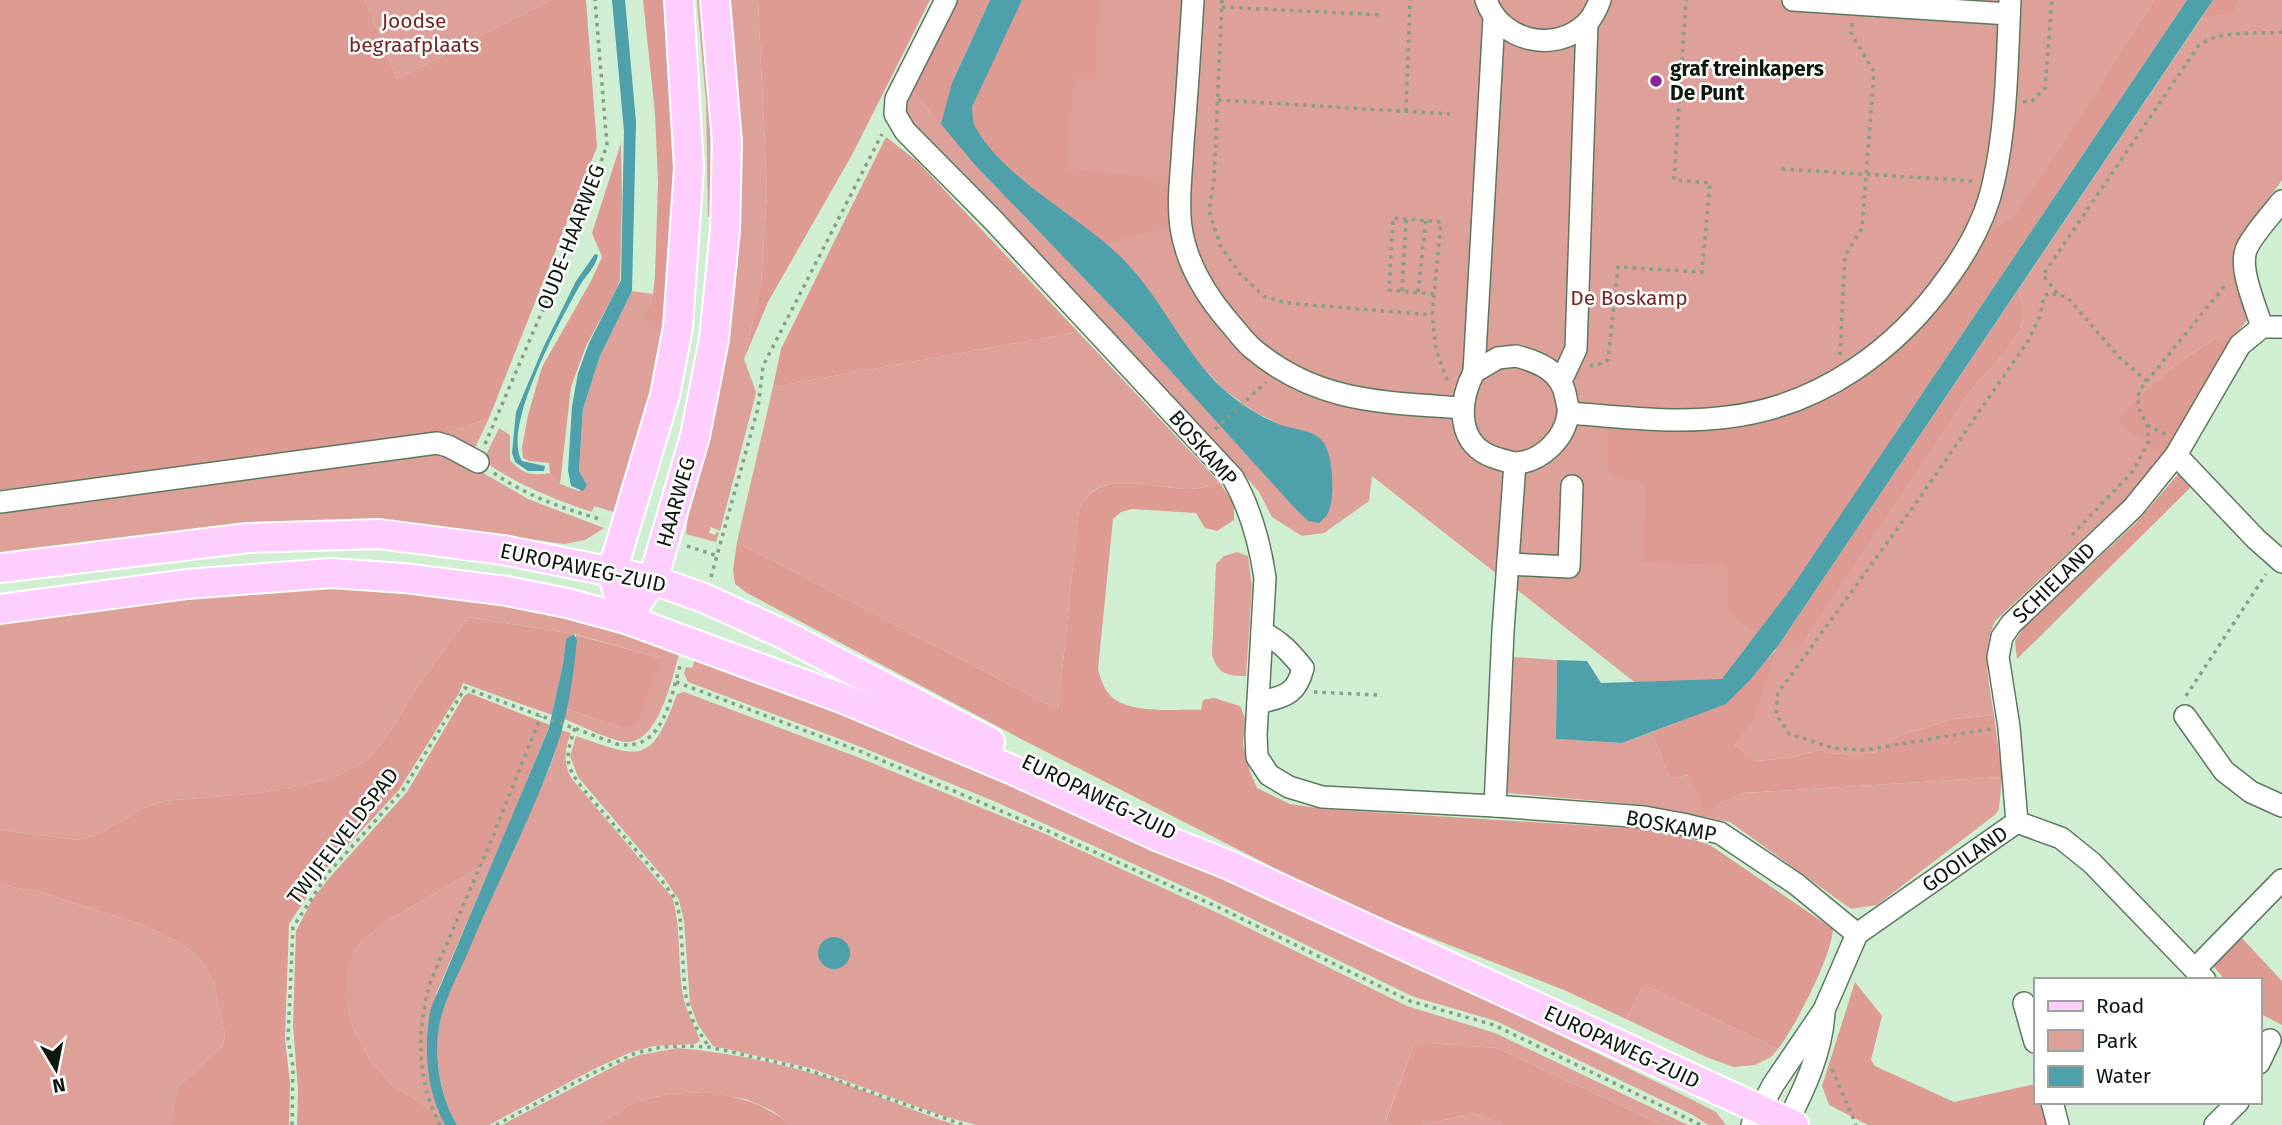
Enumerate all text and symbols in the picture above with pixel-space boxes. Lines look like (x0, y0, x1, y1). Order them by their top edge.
park label: Joodse begraafplaats (349, 8, 480, 58)
place label: graf treinkapers De Punt (1670, 56, 1824, 106)
marker: graf treinkapers De Punt (1648, 73, 1664, 89)
street label: OUDE-HAARWEG (531, 161, 611, 313)
park label: De Boskamp (1570, 285, 1688, 311)
street label: BOSKAMP (1163, 405, 1243, 491)
street label: HAARWEG (651, 454, 701, 550)
street label: SCHIELAND (2007, 537, 2101, 629)
street label: EUROPAWEG-ZUID (498, 538, 668, 598)
street label: EUROPAWEG-ZUID (1017, 748, 1181, 846)
street label: TWIJFELVELDSPAD (282, 763, 404, 909)
street label: BOSKAMP (1624, 804, 1718, 848)
street label: GOOILAND (1917, 820, 2013, 898)
legend (2034, 978, 2261, 1104)
text: Road (2096, 993, 2144, 1019)
street label: EUROPAWEG-ZUID (1540, 1000, 1704, 1094)
text: Park (2096, 1028, 2138, 1054)
north arrow (21, 1034, 91, 1104)
text: Water (2096, 1063, 2151, 1089)
text: N (51, 1073, 67, 1098)

